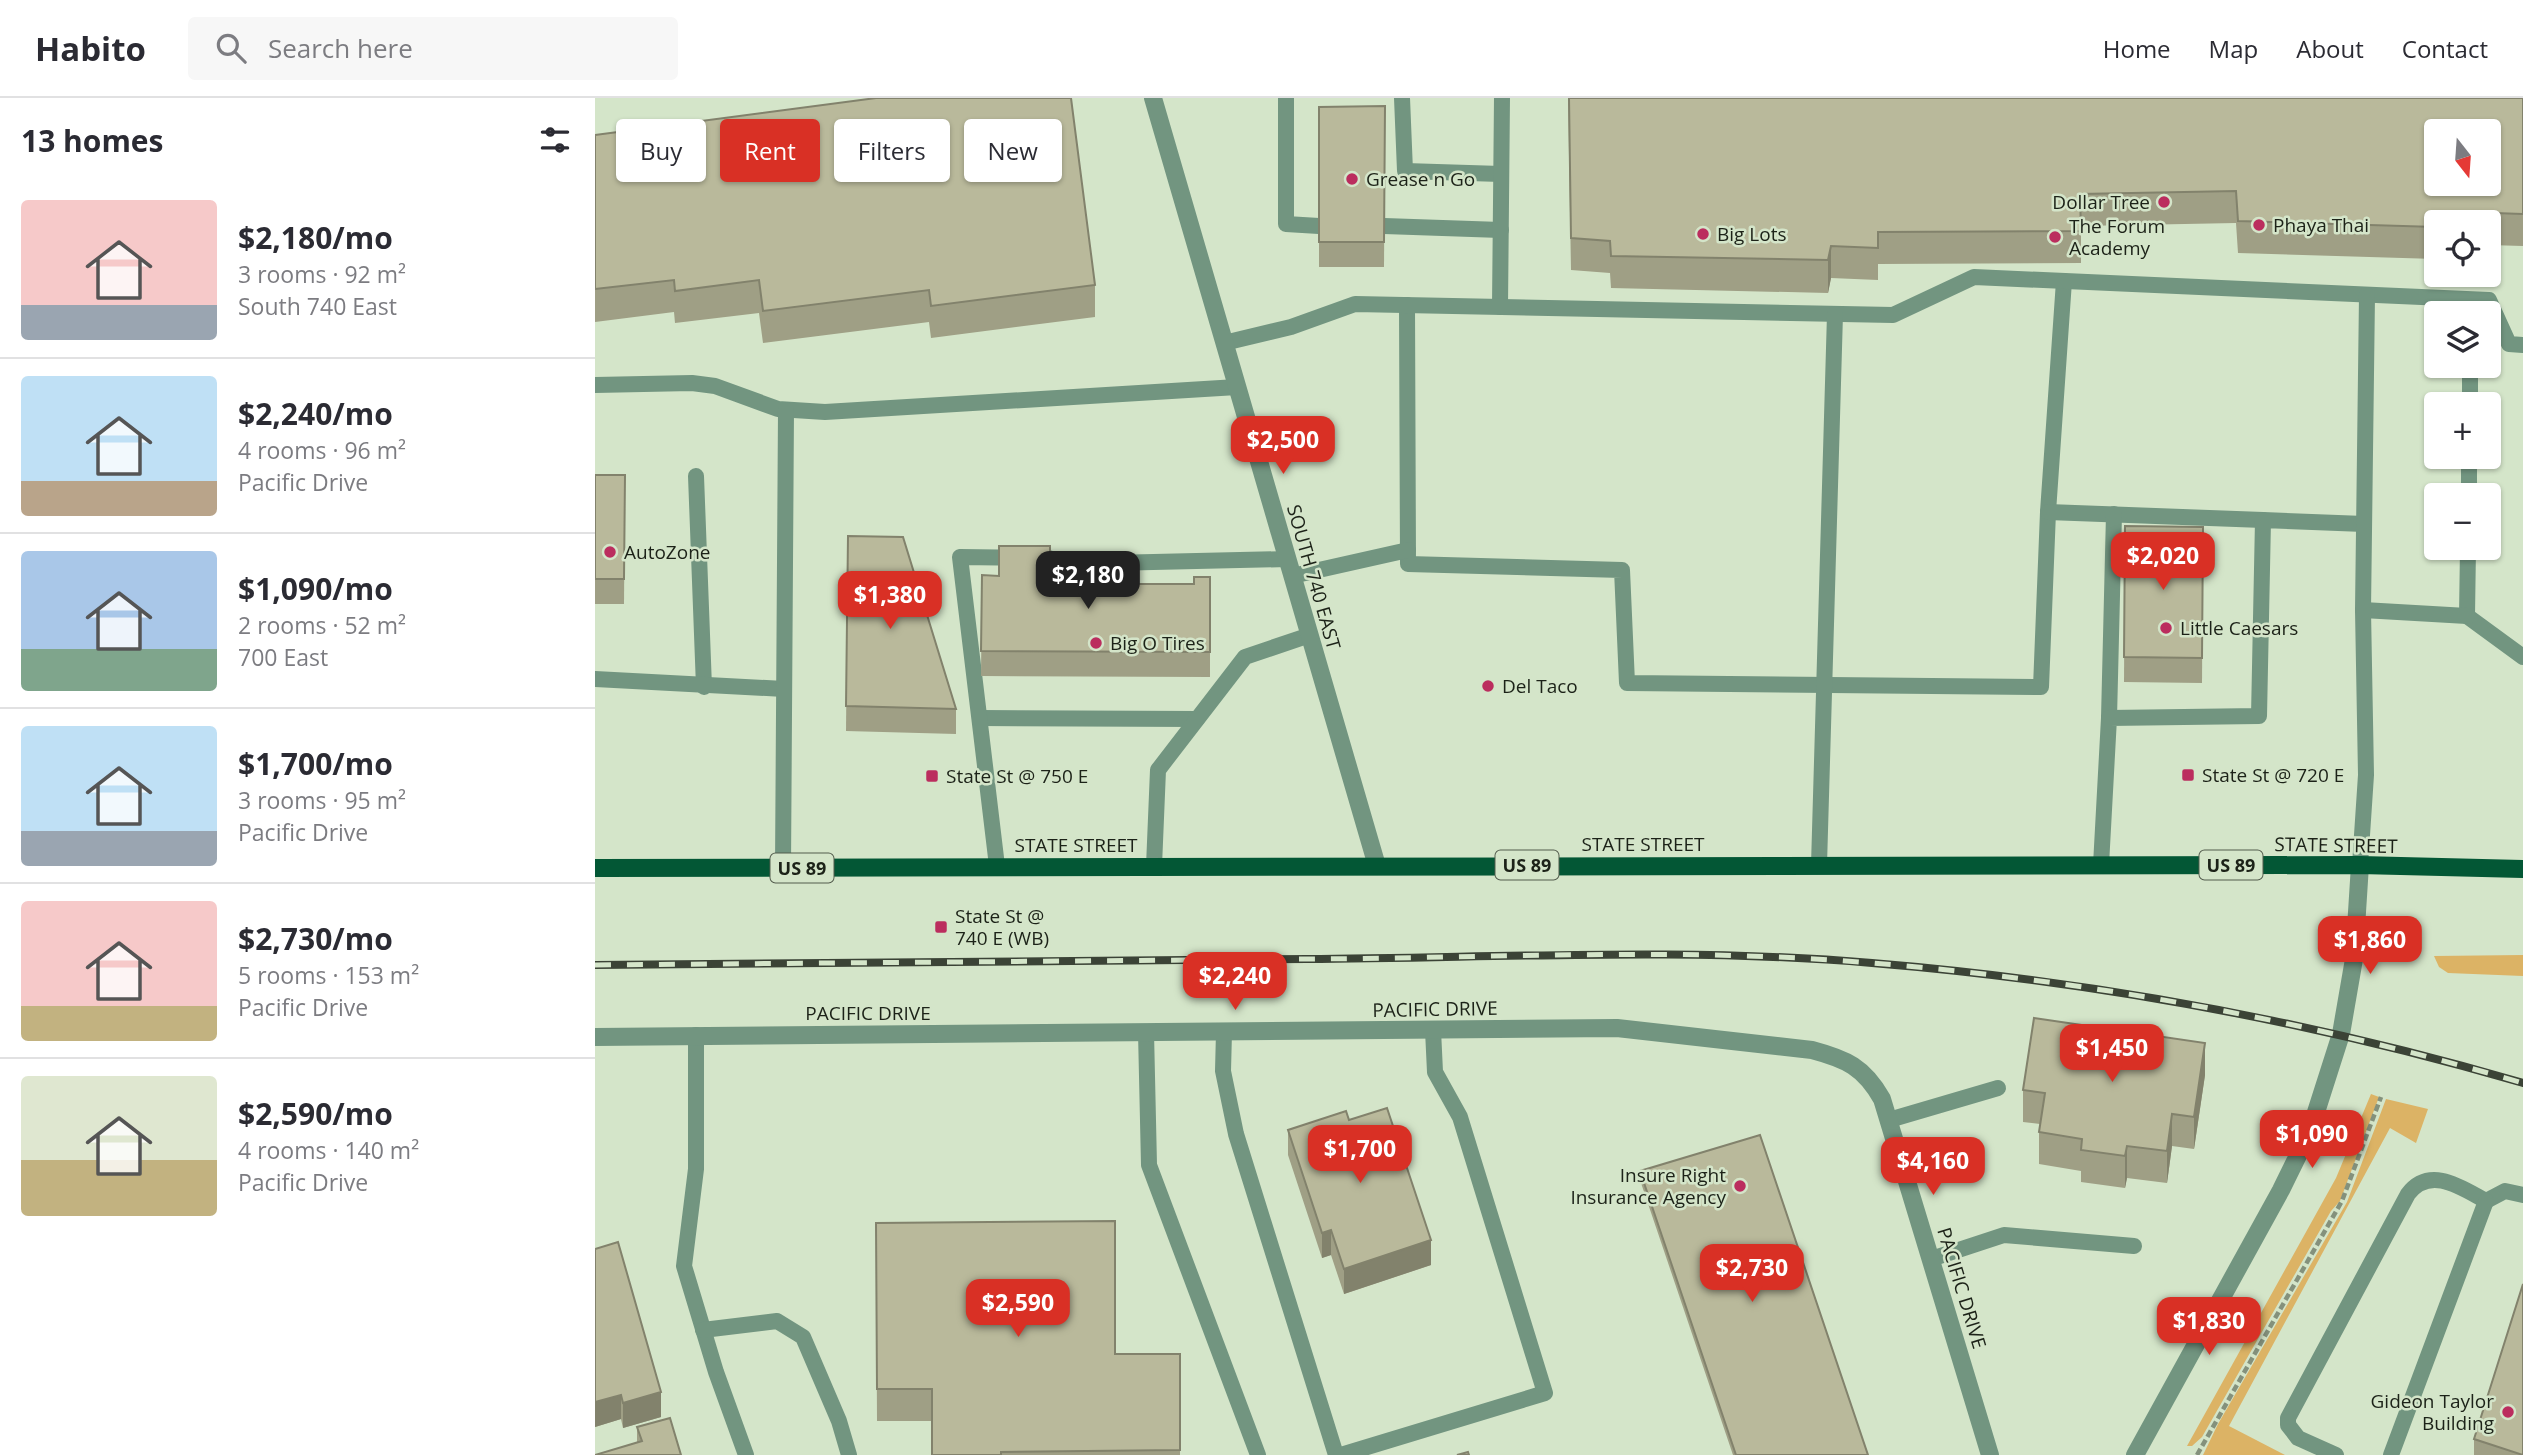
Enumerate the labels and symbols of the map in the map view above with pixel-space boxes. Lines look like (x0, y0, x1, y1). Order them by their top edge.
north arrow (2424, 119, 2501, 196)
place label: Grease n Go (1366, 166, 1475, 192)
marker: Grease n Go (1344, 171, 1360, 187)
place label: Dollar Tree (2052, 189, 2150, 215)
marker: Dollar Tree (2156, 194, 2172, 210)
place label: Phaya Thai (2273, 212, 2369, 238)
place label: The Forum Academy (2069, 213, 2165, 261)
marker: Phaya Thai (2251, 217, 2267, 233)
place label: Big Lots (1717, 221, 1787, 247)
marker: Big Lots (1695, 226, 1711, 242)
marker: The Forum Academy (2047, 229, 2063, 245)
pin: $2,500 (1226, 416, 1340, 476)
street label: SOUTH 740 EAST (1281, 502, 1347, 653)
pin: $2,020 (2106, 532, 2220, 592)
place label: AutoZone (624, 539, 711, 565)
marker: AutoZone (602, 544, 618, 560)
pin: $2,180 (1031, 552, 1145, 611)
pin: $1,380 (833, 572, 947, 631)
place label: Little Caesars (2180, 615, 2298, 641)
marker: Little Caesars (2158, 620, 2174, 636)
place label: Big O Tires (1110, 630, 1205, 656)
marker: Big O Tires (1088, 635, 1104, 651)
place label: Del Taco (1502, 673, 1578, 699)
marker: Del Taco (1480, 678, 1496, 694)
place label: State St @ 720 E (2202, 762, 2344, 788)
place label: State St @ 750 E (946, 763, 1088, 789)
marker: State St @ 720 E (2180, 767, 2196, 783)
marker: State St @ 750 E (924, 768, 940, 784)
street label: STATE STREET (1581, 831, 1705, 857)
street label: STATE STREET (2274, 831, 2398, 859)
street label: STATE STREET (1014, 832, 1138, 858)
road number: US 89 (1495, 850, 1559, 880)
road number: US 89 (2199, 850, 2263, 880)
road number: US 89 (771, 854, 833, 882)
place label: State St @ 740 E (WB) (955, 903, 1049, 951)
pin: $1,860 (2313, 916, 2427, 976)
marker: State St @ 740 E (WB) (933, 919, 949, 935)
pin: $2,240 (1178, 953, 1292, 1012)
street label: PACIFIC DRIVE (1372, 995, 1498, 1023)
street label: PACIFIC DRIVE (805, 1000, 931, 1026)
pin: $1,450 (2055, 1024, 2169, 1084)
pin: $1,090 (2255, 1110, 2369, 1170)
pin: $1,700 (1303, 1126, 1417, 1185)
pin: $4,160 (1876, 1138, 1990, 1197)
place label: Insure Right Insurance Agency (1570, 1162, 1726, 1210)
marker: Insure Right Insurance Agency (1732, 1178, 1748, 1194)
street label: PACIFIC DRIVE (1931, 1224, 1993, 1352)
pin: $2,730 (1695, 1244, 1809, 1304)
pin: $2,590 (961, 1280, 1075, 1339)
pin: $1,830 (2152, 1298, 2266, 1357)
place label: Gideon Taylor Building (2371, 1388, 2494, 1436)
marker: Gideon Taylor Building (2500, 1404, 2516, 1420)

